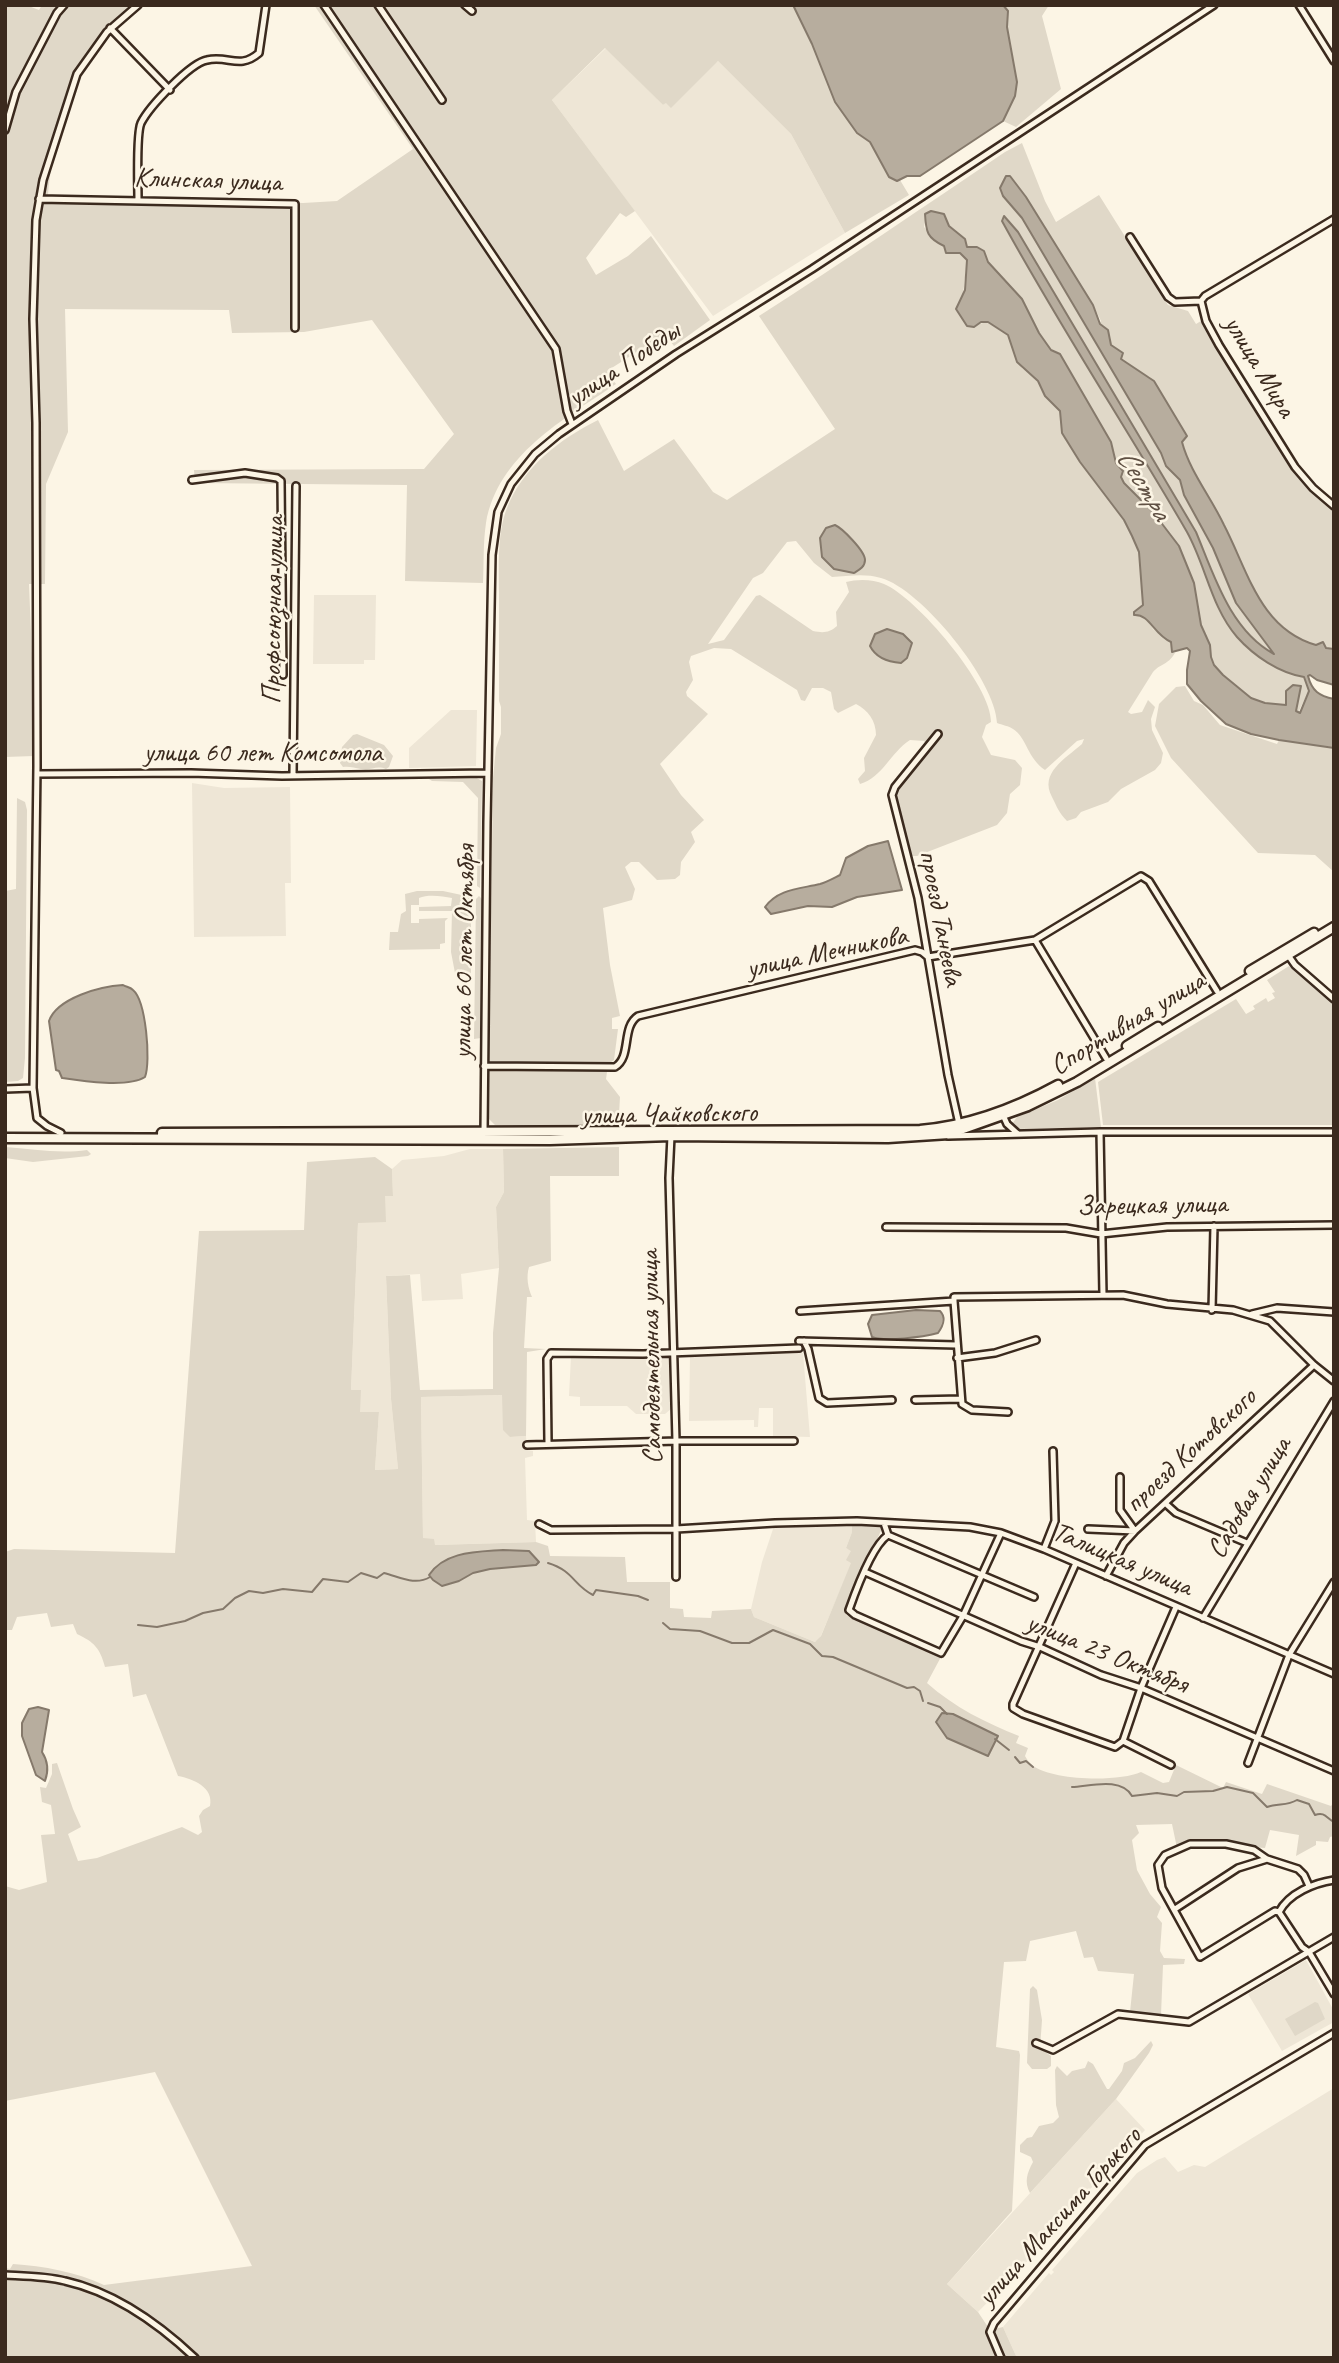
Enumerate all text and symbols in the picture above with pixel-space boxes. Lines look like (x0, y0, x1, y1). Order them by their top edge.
street label: Клинская улица (134, 162, 282, 200)
street label: улица Мира (1216, 310, 1302, 424)
street label: улица Победы (561, 315, 687, 415)
water label: Сестра (1108, 443, 1178, 527)
street label: Профсоюзная улица (256, 516, 292, 704)
street label: улица 60 лет Комсомола (144, 737, 382, 771)
street label: улица 60 лет Октября (446, 845, 484, 1059)
street label: проезд Танеева (910, 847, 970, 989)
street label: улица Мечникова (744, 920, 910, 986)
street label: Спортивная улица (1044, 965, 1212, 1083)
street label: улица Чайковского (581, 1097, 757, 1133)
street label: Зарецкая улица (1077, 1188, 1227, 1224)
street label: Самодеятельная улица (633, 1250, 671, 1464)
street label: проезд Котовского (1118, 1381, 1264, 1521)
street label: Садовая улица (1201, 1431, 1299, 1565)
street label: Талицкая улица (1047, 1515, 1197, 1605)
street label: улица 23 Октября (1021, 1606, 1193, 1702)
street label: улица Максима Горького (971, 2120, 1149, 2314)

